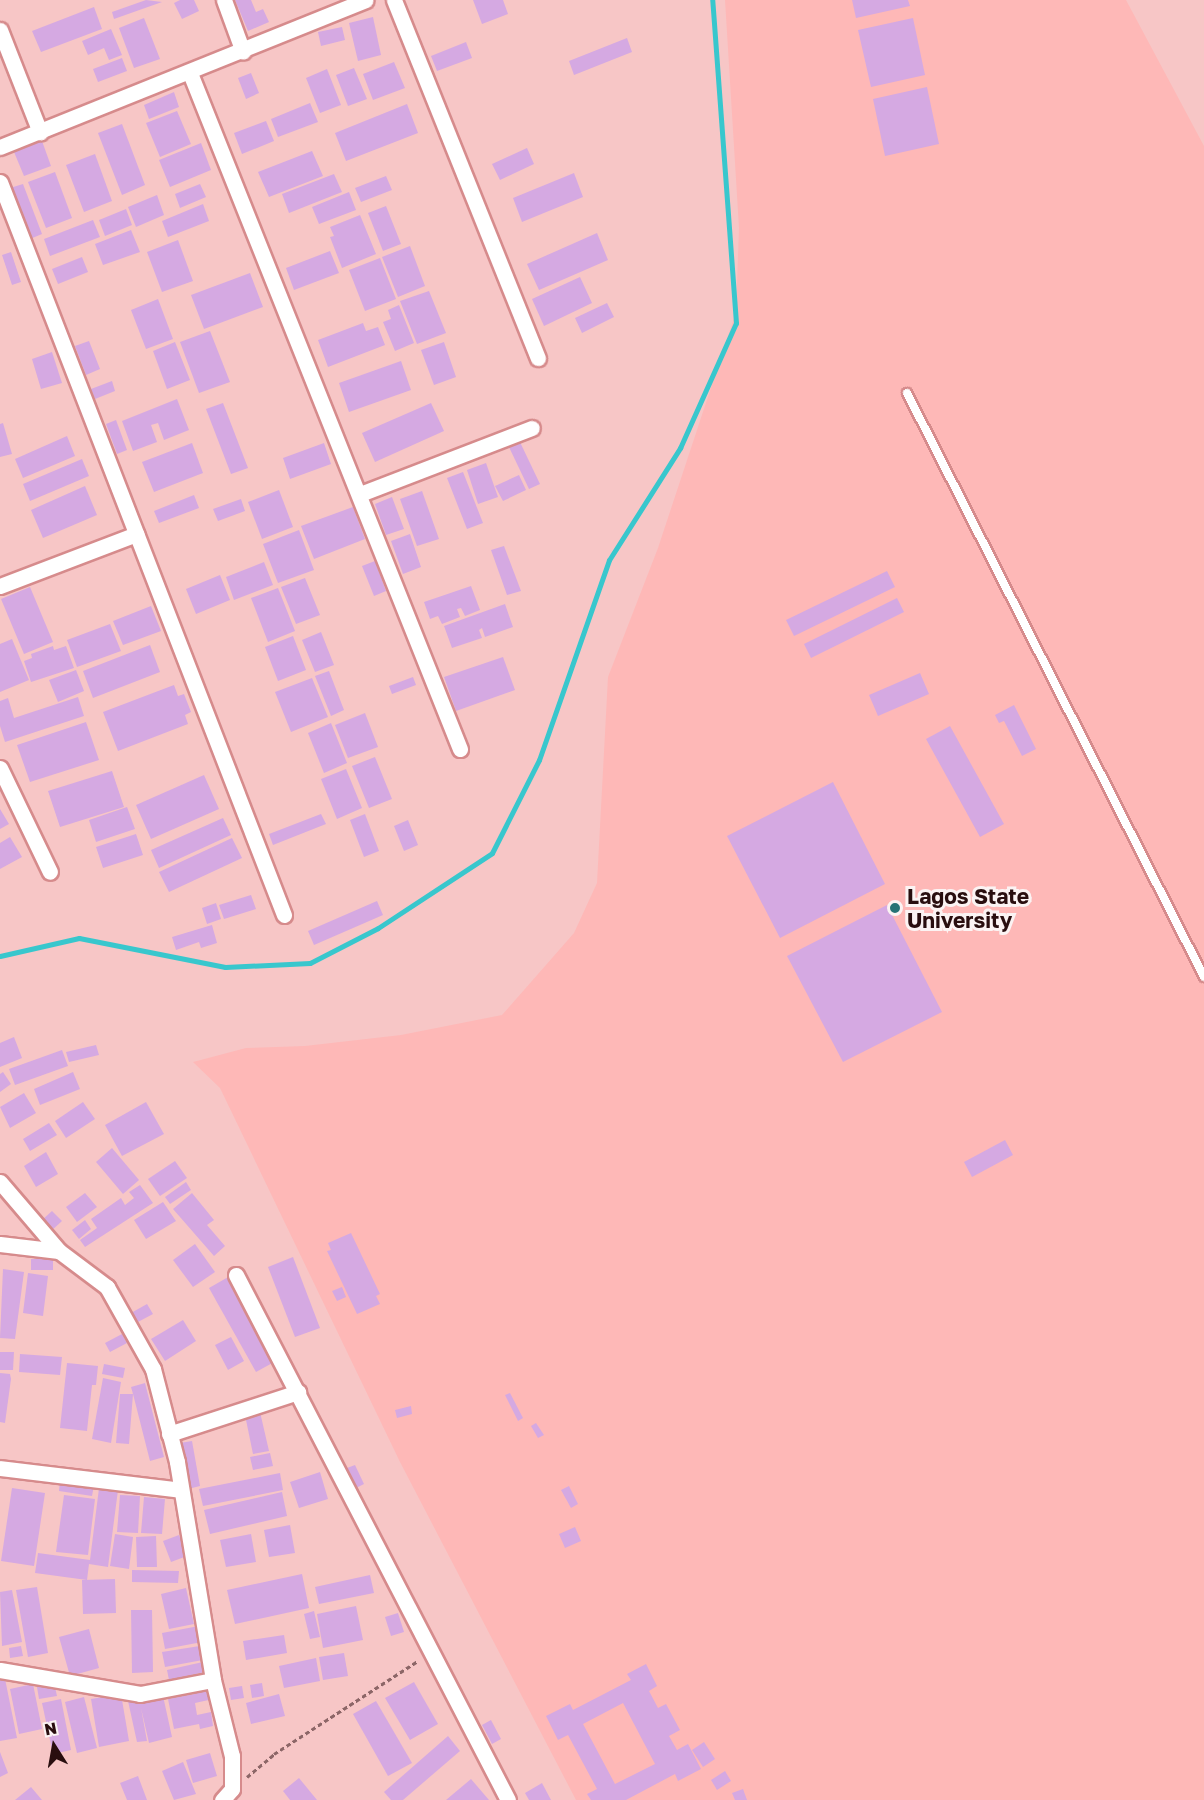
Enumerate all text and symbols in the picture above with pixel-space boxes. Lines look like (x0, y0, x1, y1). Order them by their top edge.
place label: Lagos State University (907, 883, 1029, 933)
marker: Lagos State University (888, 901, 902, 915)
north arrow (24, 1716, 84, 1776)
text: N (43, 1717, 58, 1739)

